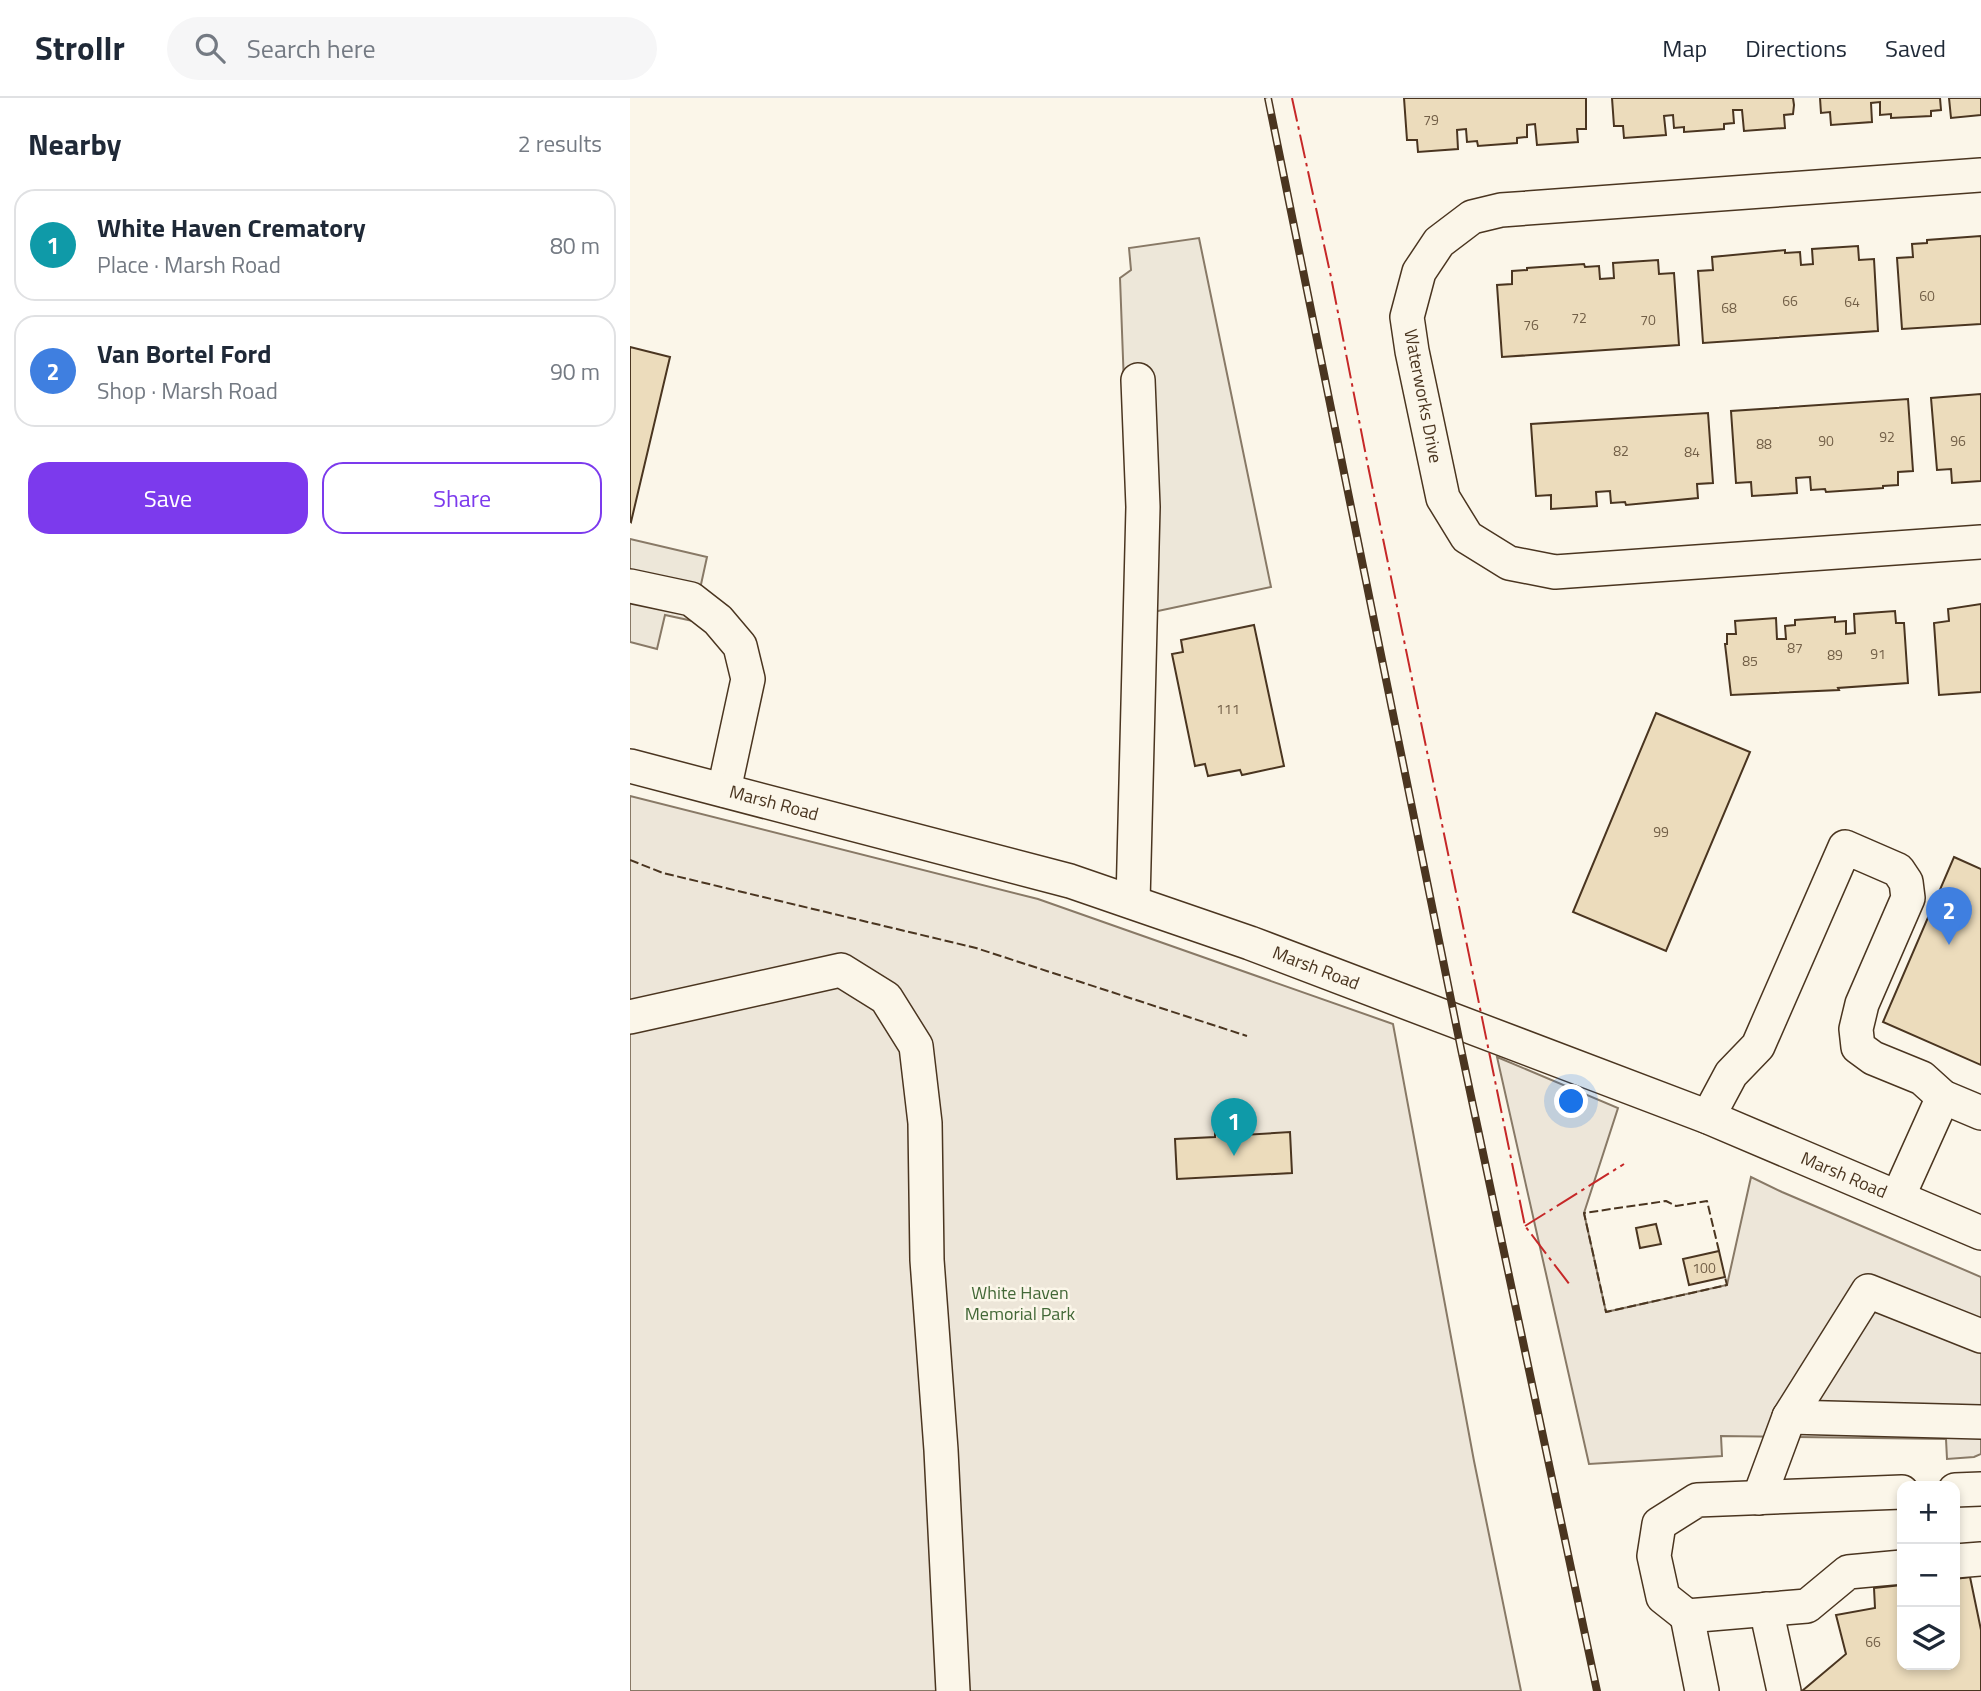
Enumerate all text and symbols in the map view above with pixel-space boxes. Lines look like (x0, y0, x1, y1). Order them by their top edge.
search box (167, 17, 657, 80)
text: Strollr (35, 23, 125, 73)
icon: search (191, 29, 229, 67)
text: Search here (247, 29, 376, 68)
text: Map (1662, 30, 1707, 66)
text: Directions (1745, 30, 1847, 66)
text: Saved (1885, 30, 1946, 66)
house number: 79 (1423, 109, 1439, 130)
text: Nearby (28, 121, 121, 167)
text: 2 results (518, 126, 602, 161)
text: White Haven Crematory (97, 208, 366, 247)
text: 1 (47, 228, 59, 263)
text: 80 m (550, 228, 600, 263)
text: Place · Marsh Road (97, 247, 281, 282)
house number: 60 (1919, 285, 1935, 306)
house number: 66 (1782, 290, 1798, 311)
house number: 64 (1844, 291, 1860, 312)
house number: 68 (1721, 297, 1737, 318)
house number: 72 (1571, 307, 1587, 328)
house number: 70 (1640, 309, 1656, 330)
house number: 76 (1523, 314, 1539, 335)
street label: Waterworks Drive (1397, 327, 1450, 465)
text: Van Bortel Ford (97, 334, 271, 373)
text: 2 (47, 354, 59, 389)
text: 90 m (550, 354, 600, 389)
text: Shop · Marsh Road (97, 373, 278, 408)
house number: 92 (1879, 426, 1895, 447)
house number: 90 (1818, 430, 1834, 451)
house number: 96 (1950, 430, 1966, 451)
house number: 88 (1756, 433, 1772, 454)
house number: 82 (1613, 440, 1629, 461)
house number: 84 (1684, 441, 1700, 462)
button: Save (28, 462, 308, 534)
button: Share (322, 462, 602, 534)
house number: 87 (1787, 637, 1803, 658)
house number: 91 (1870, 643, 1886, 664)
house number: 89 (1827, 644, 1843, 665)
house number: 85 (1742, 650, 1758, 671)
house number: 111 (1216, 698, 1240, 719)
street label: Marsh Road (727, 778, 822, 827)
house number: 99 (1653, 821, 1669, 842)
pin: 2 (1926, 887, 1972, 945)
street label: Marsh Road (1269, 939, 1364, 997)
your location (1554, 1084, 1588, 1118)
pin: 1 (1211, 1098, 1257, 1156)
street label: Marsh Road (1797, 1144, 1892, 1205)
house number: 100 (1692, 1257, 1716, 1278)
park label: White Haven Memorial Park (965, 1279, 1076, 1327)
map controls (1897, 1481, 1960, 1670)
button: + (1897, 1481, 1960, 1544)
button: − (1897, 1544, 1960, 1607)
button: layers (1897, 1607, 1960, 1670)
house number: 66 (1865, 1631, 1881, 1652)

